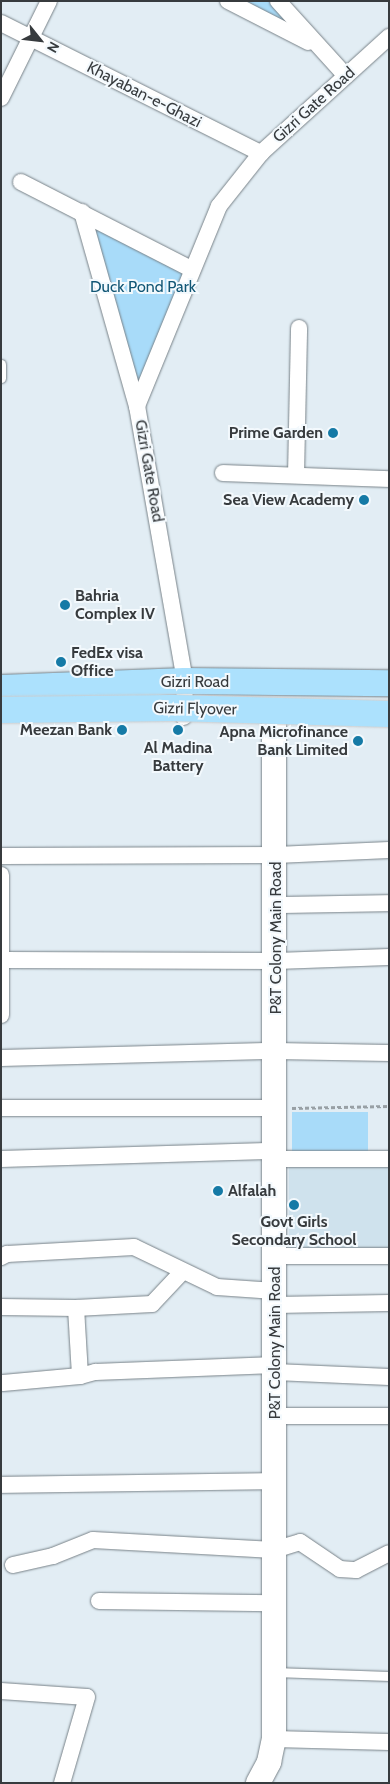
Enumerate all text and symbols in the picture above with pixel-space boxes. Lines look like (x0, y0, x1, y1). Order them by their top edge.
north arrow (15, 15, 65, 65)
text: N (43, 39, 63, 56)
street label: Khayaban-e-Ghazi (84, 58, 204, 132)
street label: Gizri Gate Road (269, 63, 359, 147)
park label: Duck Pond Park (90, 277, 196, 297)
street label: Gizri Gate Road (131, 418, 167, 524)
place label: Prime Garden (229, 423, 323, 443)
marker: Prime Garden (327, 427, 339, 439)
place label: Sea View Academy (223, 490, 354, 510)
marker: Sea View Academy (358, 494, 370, 506)
place label: Bahria Complex IV (75, 586, 155, 624)
marker: Bahria Complex IV (59, 599, 71, 611)
place label: FedEx visa Office (71, 643, 143, 681)
marker: FedEx visa Office (55, 656, 67, 668)
street label: Gizri Road (161, 672, 229, 692)
street label: Gizri Flyover (153, 699, 237, 719)
place label: Meezan Bank (20, 720, 112, 740)
place label: Apna Microfinance Bank Limited (219, 722, 348, 760)
marker: Meezan Bank (116, 724, 128, 736)
marker: Al Madina Battery (172, 724, 184, 736)
marker: Apna Microfinance Bank Limited (352, 735, 364, 747)
place label: Al Madina Battery (144, 738, 212, 776)
street label: P&T Colony Main Road (266, 862, 286, 1014)
place label: Alfalah (228, 1181, 276, 1201)
marker: Alfalah (212, 1185, 224, 1197)
marker: Govt Girls Secondary School (288, 1199, 300, 1211)
place label: Govt Girls Secondary School (231, 1212, 357, 1250)
street label: P&T Colony Main Road (265, 1267, 285, 1419)

